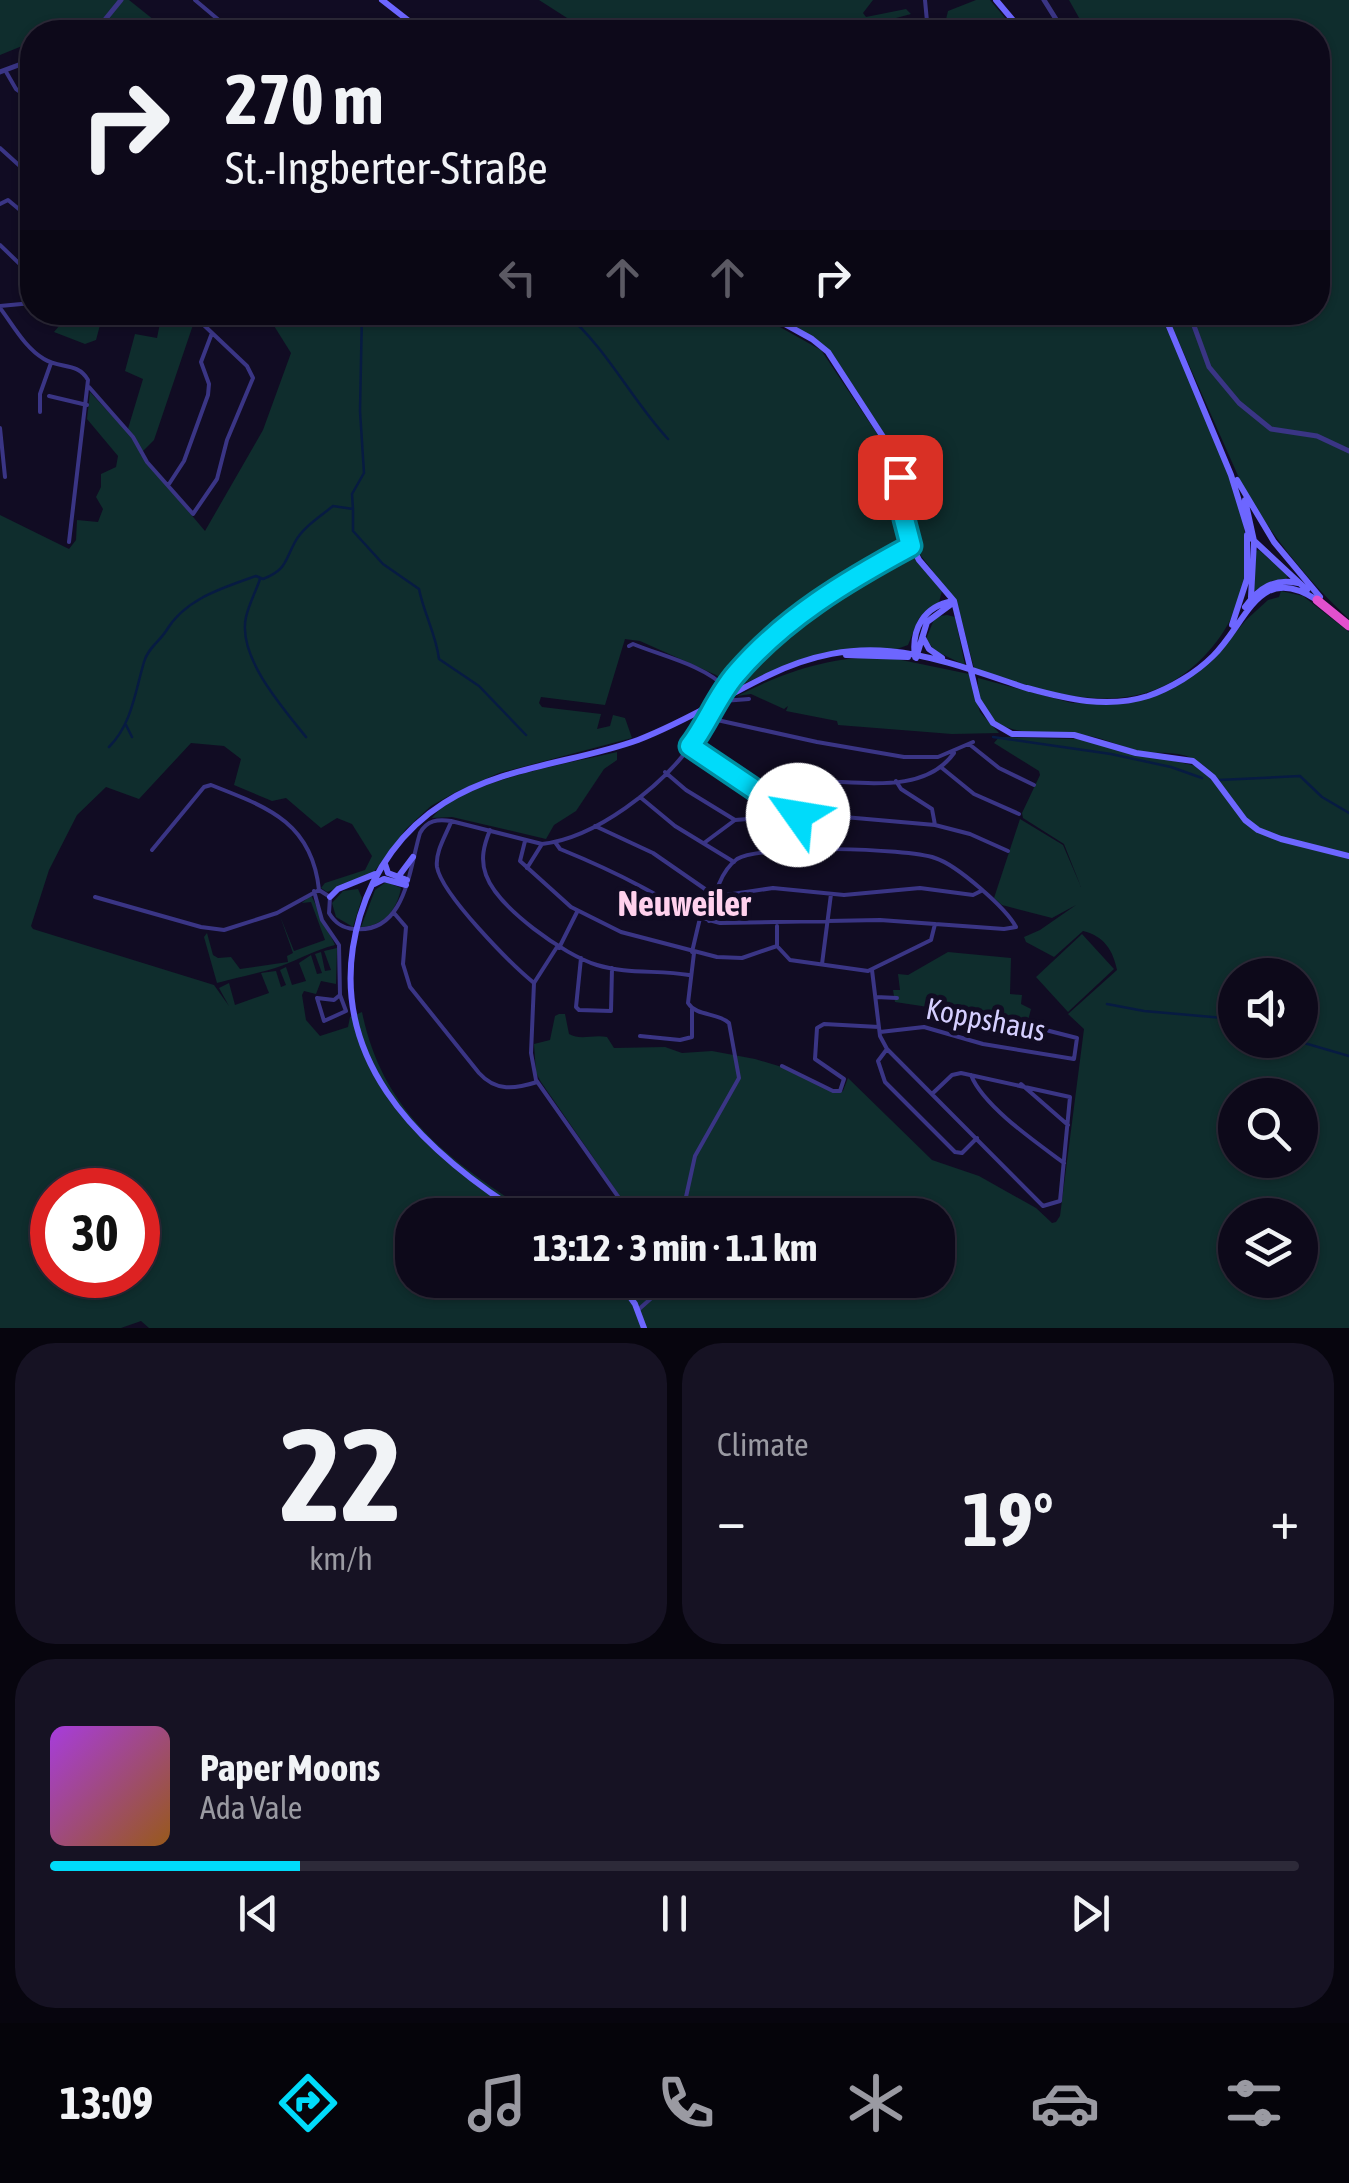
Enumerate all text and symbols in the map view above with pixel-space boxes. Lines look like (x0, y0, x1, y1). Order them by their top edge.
text: 270 m (225, 59, 384, 139)
icon: right (60, 60, 190, 190)
text: St.-Ingberter-Straße (225, 142, 548, 194)
icon: left (490, 250, 545, 305)
icon: ahead (595, 250, 650, 305)
icon: ahead (700, 250, 755, 305)
icon: right (805, 250, 860, 305)
pin (858, 435, 943, 520)
icon: arrive (873, 450, 928, 505)
position arrow (746, 763, 850, 867)
district label: Neuweiler (617, 883, 751, 923)
map controls (1218, 958, 1318, 1298)
button: sound (1218, 958, 1318, 1058)
street label: Koppshaus (923, 991, 1049, 1047)
button: search (1218, 1078, 1318, 1178)
speed limit sign: 30 (30, 1168, 160, 1298)
button: layers (1218, 1198, 1318, 1298)
text: 13:12 · 3 min · 1.1 km (533, 1226, 817, 1269)
text: 22 (280, 1400, 402, 1549)
text: Climate (717, 1426, 809, 1463)
text: 19° (962, 1476, 1054, 1562)
text: − (717, 1488, 746, 1551)
text: + (1270, 1488, 1299, 1551)
text: km/h (309, 1540, 373, 1577)
text: Paper Moons (200, 1746, 380, 1789)
text: Ada Vale (200, 1789, 302, 1826)
icon: previous (231, 1886, 286, 1941)
icon: pause (647, 1886, 702, 1941)
icon: next (1063, 1886, 1118, 1941)
icon: directions (273, 2068, 343, 2138)
icon: music (462, 2068, 532, 2138)
icon: phone (651, 2068, 721, 2138)
icon: climate (841, 2068, 911, 2138)
icon: car (1030, 2068, 1100, 2138)
icon: filters (1219, 2068, 1289, 2138)
text: 13:09 (60, 2077, 153, 2129)

